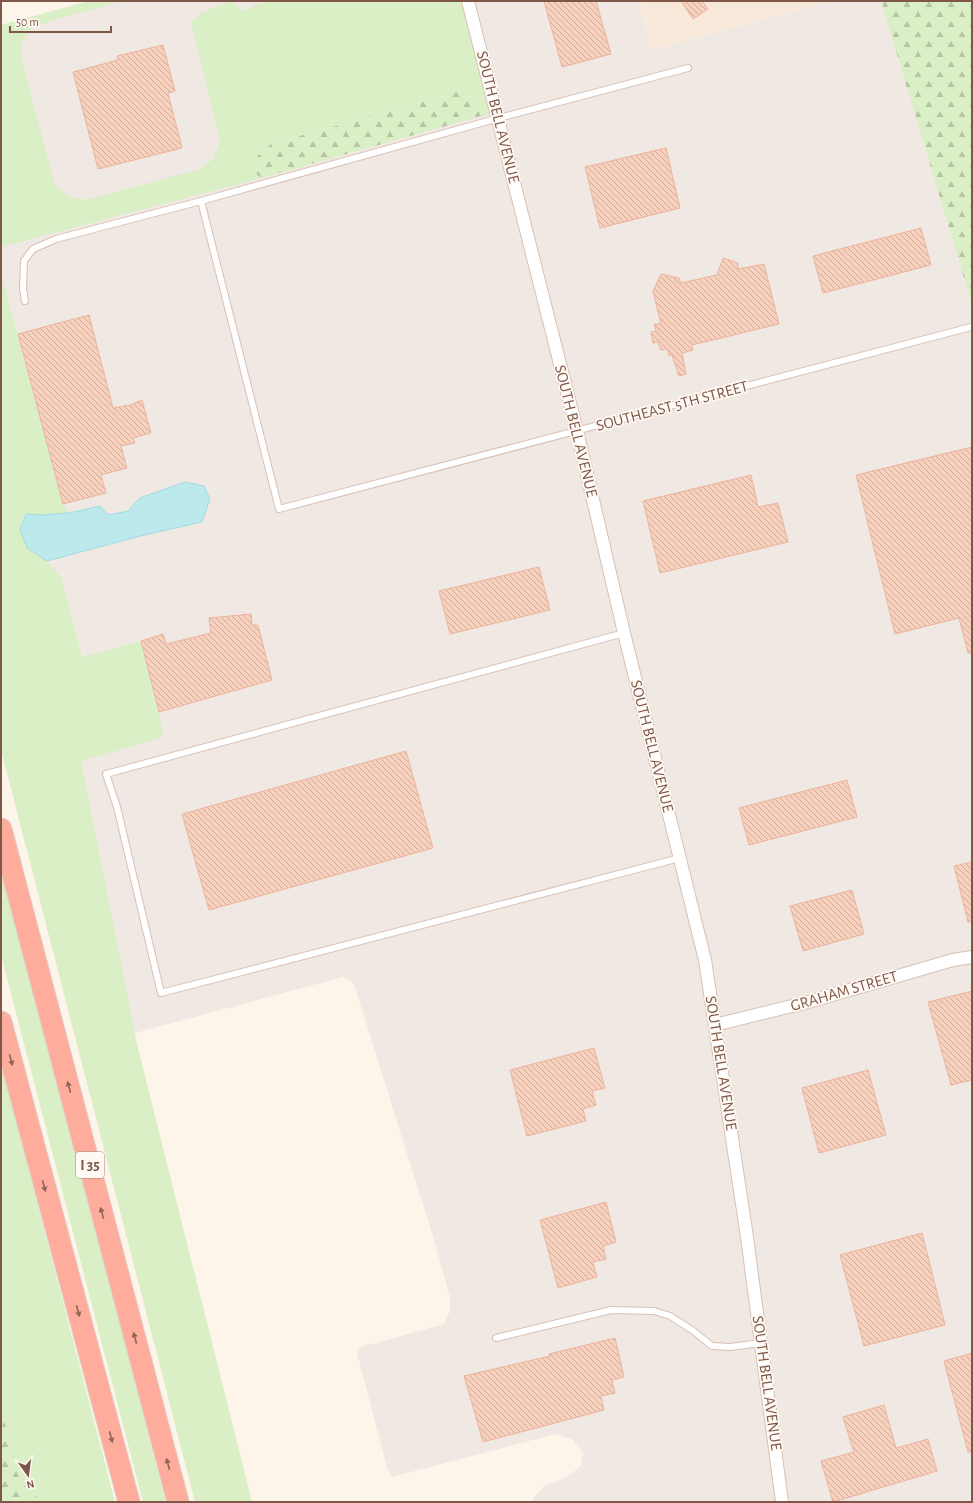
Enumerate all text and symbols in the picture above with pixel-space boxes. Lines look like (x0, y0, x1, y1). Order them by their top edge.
scale bar (10, 8, 111, 34)
text: 50 m (16, 16, 39, 28)
street label: SOUTH BELL AVENUE (474, 49, 522, 185)
street label: SOUTH BELL AVENUE (552, 363, 600, 499)
street label: SOUTHEAST 5TH STREET (594, 378, 750, 434)
street label: SOUTH BELL AVENUE (628, 678, 676, 814)
street label: GRAHAM STREET (789, 968, 899, 1014)
street label: SOUTH BELL AVENUE (702, 995, 740, 1132)
one-way arrow (8, 1054, 14, 1066)
one-way arrow (66, 1081, 72, 1093)
road number: I 35 (76, 1152, 104, 1178)
one-way arrow (42, 1180, 48, 1192)
one-way arrow (99, 1206, 105, 1219)
one-way arrow (75, 1306, 81, 1318)
street label: SOUTH BELL AVENUE (750, 1315, 784, 1452)
one-way arrow (132, 1332, 138, 1344)
one-way arrow (109, 1431, 115, 1443)
north arrow (8, 1455, 48, 1495)
one-way arrow (165, 1458, 171, 1470)
text: N (25, 1478, 35, 1490)

